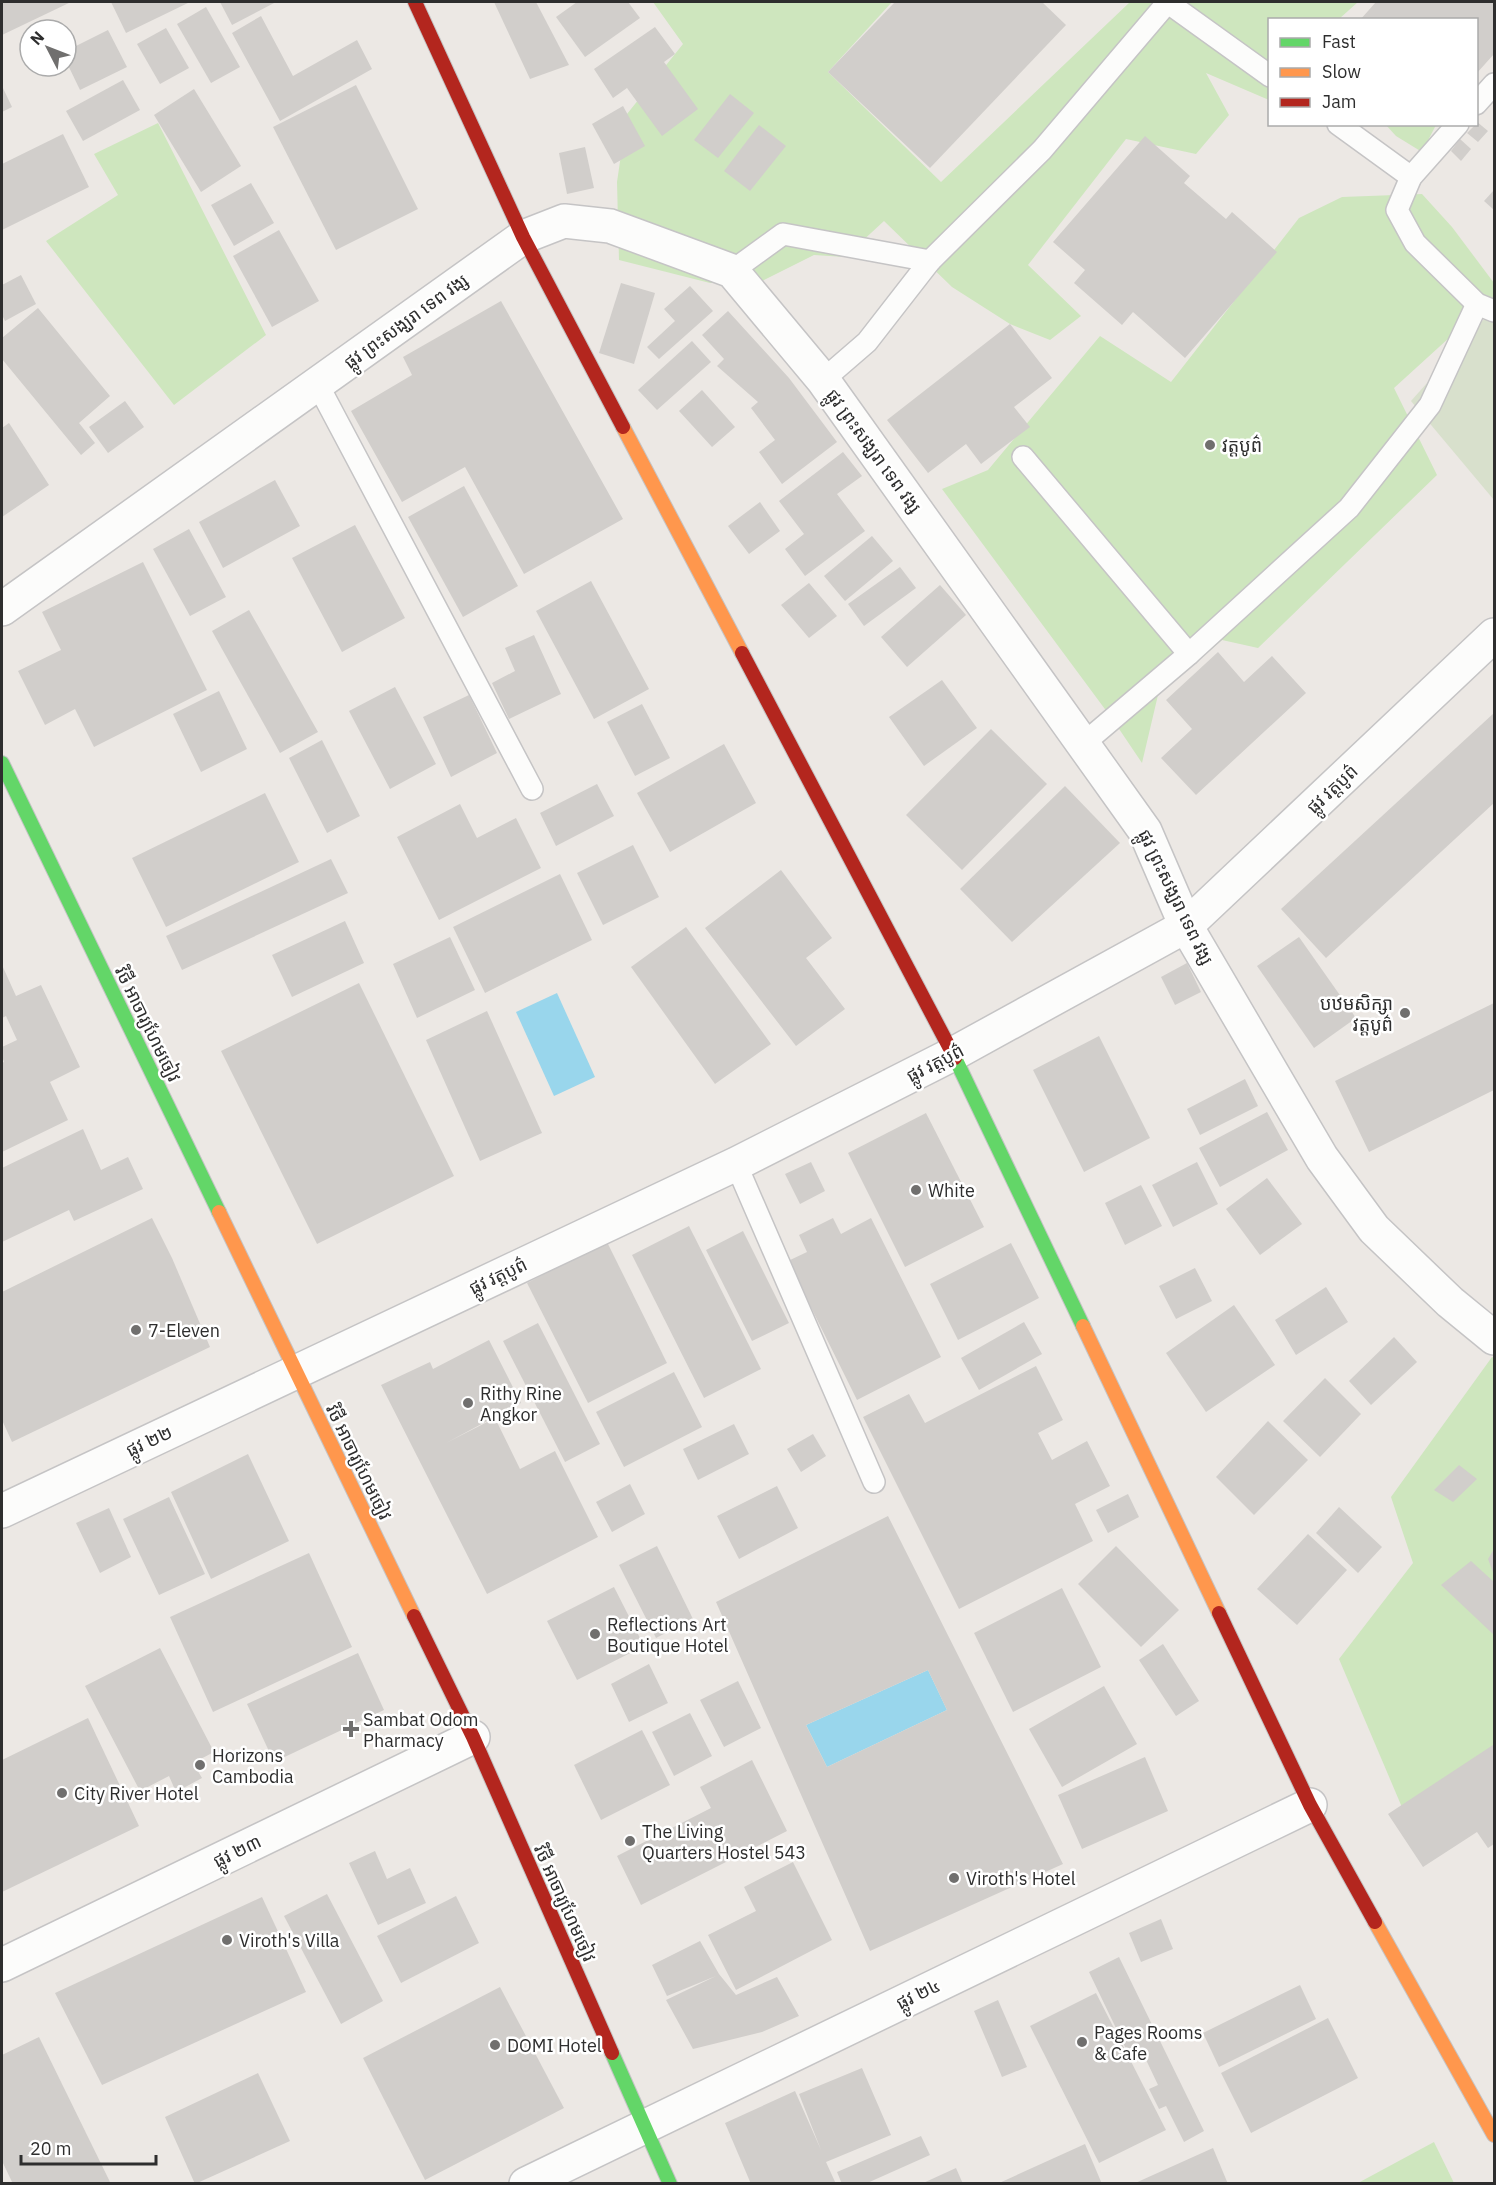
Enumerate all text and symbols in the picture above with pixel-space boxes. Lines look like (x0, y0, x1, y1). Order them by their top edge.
north arrow (18, 18, 78, 78)
legend (1268, 18, 1478, 126)
text: N (26, 27, 48, 49)
text: Fast (1322, 30, 1356, 53)
text: Slow (1322, 60, 1361, 83)
text: Jam (1322, 90, 1357, 113)
street label: ផ្លូវ ព្រះសង្ឃរា ទេព វង្ស (339, 268, 476, 378)
street label: ផ្លូវ ព្រះសង្ឃរា ទេព វង្ស (817, 384, 927, 521)
place label: វត្តបូព៌ (1222, 434, 1262, 457)
marker: វត្តបូព៌ (1203, 438, 1217, 452)
street label: ផ្លូវ វត្តបូព៌ (1302, 760, 1366, 822)
street label: ផ្លូវ ព្រះសង្ឃរា ទេព វង្ស (1128, 825, 1219, 971)
street label: វិថី អាចារ្យហែមចៀវ (110, 961, 186, 1086)
place label: បឋមសិក្សា វត្តបូព៌ (1320, 992, 1393, 1036)
marker: បឋមសិក្សា វត្តបូព៌ (1398, 1006, 1412, 1020)
street label: ផ្លូវ វត្តបូព៌ (902, 1039, 970, 1092)
place label: White (928, 1179, 975, 1202)
marker: White (909, 1183, 923, 1197)
street label: ផ្លូវ វត្តបូព៌ (465, 1253, 533, 1304)
place label: 7-Eleven (148, 1319, 220, 1342)
marker: 7-Eleven (129, 1323, 143, 1337)
place label: Rithy Rine Angkor (480, 1382, 562, 1426)
marker: Rithy Rine Angkor (461, 1396, 475, 1410)
street label: វិថី អាចារ្យហែមចៀវ (321, 1399, 397, 1524)
street label: ផ្លូវ ២២ (122, 1420, 178, 1467)
place label: Reflections Art Boutique Hotel (607, 1613, 729, 1657)
marker: Reflections Art Boutique Hotel (588, 1627, 602, 1641)
place label: Sambat Odom Pharmacy (363, 1708, 478, 1752)
marker: Sambat Odom Pharmacy (344, 1722, 358, 1736)
place label: Horizons Cambodia (212, 1744, 294, 1788)
marker: Horizons Cambodia (193, 1758, 207, 1772)
place label: City River Hotel (74, 1782, 199, 1805)
marker: City River Hotel (55, 1786, 69, 1800)
place label: The Living Quarters Hostel 543 (642, 1820, 806, 1864)
street label: ផ្លូវ ២៣ (209, 1830, 267, 1877)
marker: The Living Quarters Hostel 543 (623, 1834, 637, 1848)
street label: វិថី អាចារ្យហែមចៀវ (528, 1840, 601, 1965)
place label: Viroth's Hotel (966, 1867, 1076, 1890)
marker: Viroth's Hotel (947, 1871, 961, 1885)
place label: Viroth's Villa (239, 1929, 340, 1952)
marker: Viroth's Villa (220, 1933, 234, 1947)
street label: ផ្លូវ ២៤ (892, 1973, 946, 2019)
place label: Pages Rooms & Cafe (1094, 2021, 1203, 2065)
place label: DOMI Hotel (507, 2034, 602, 2057)
marker: Pages Rooms & Cafe (1075, 2035, 1089, 2049)
marker: DOMI Hotel (488, 2038, 502, 2052)
scale bar (21, 2128, 156, 2166)
text: 20 m (30, 2137, 72, 2160)

